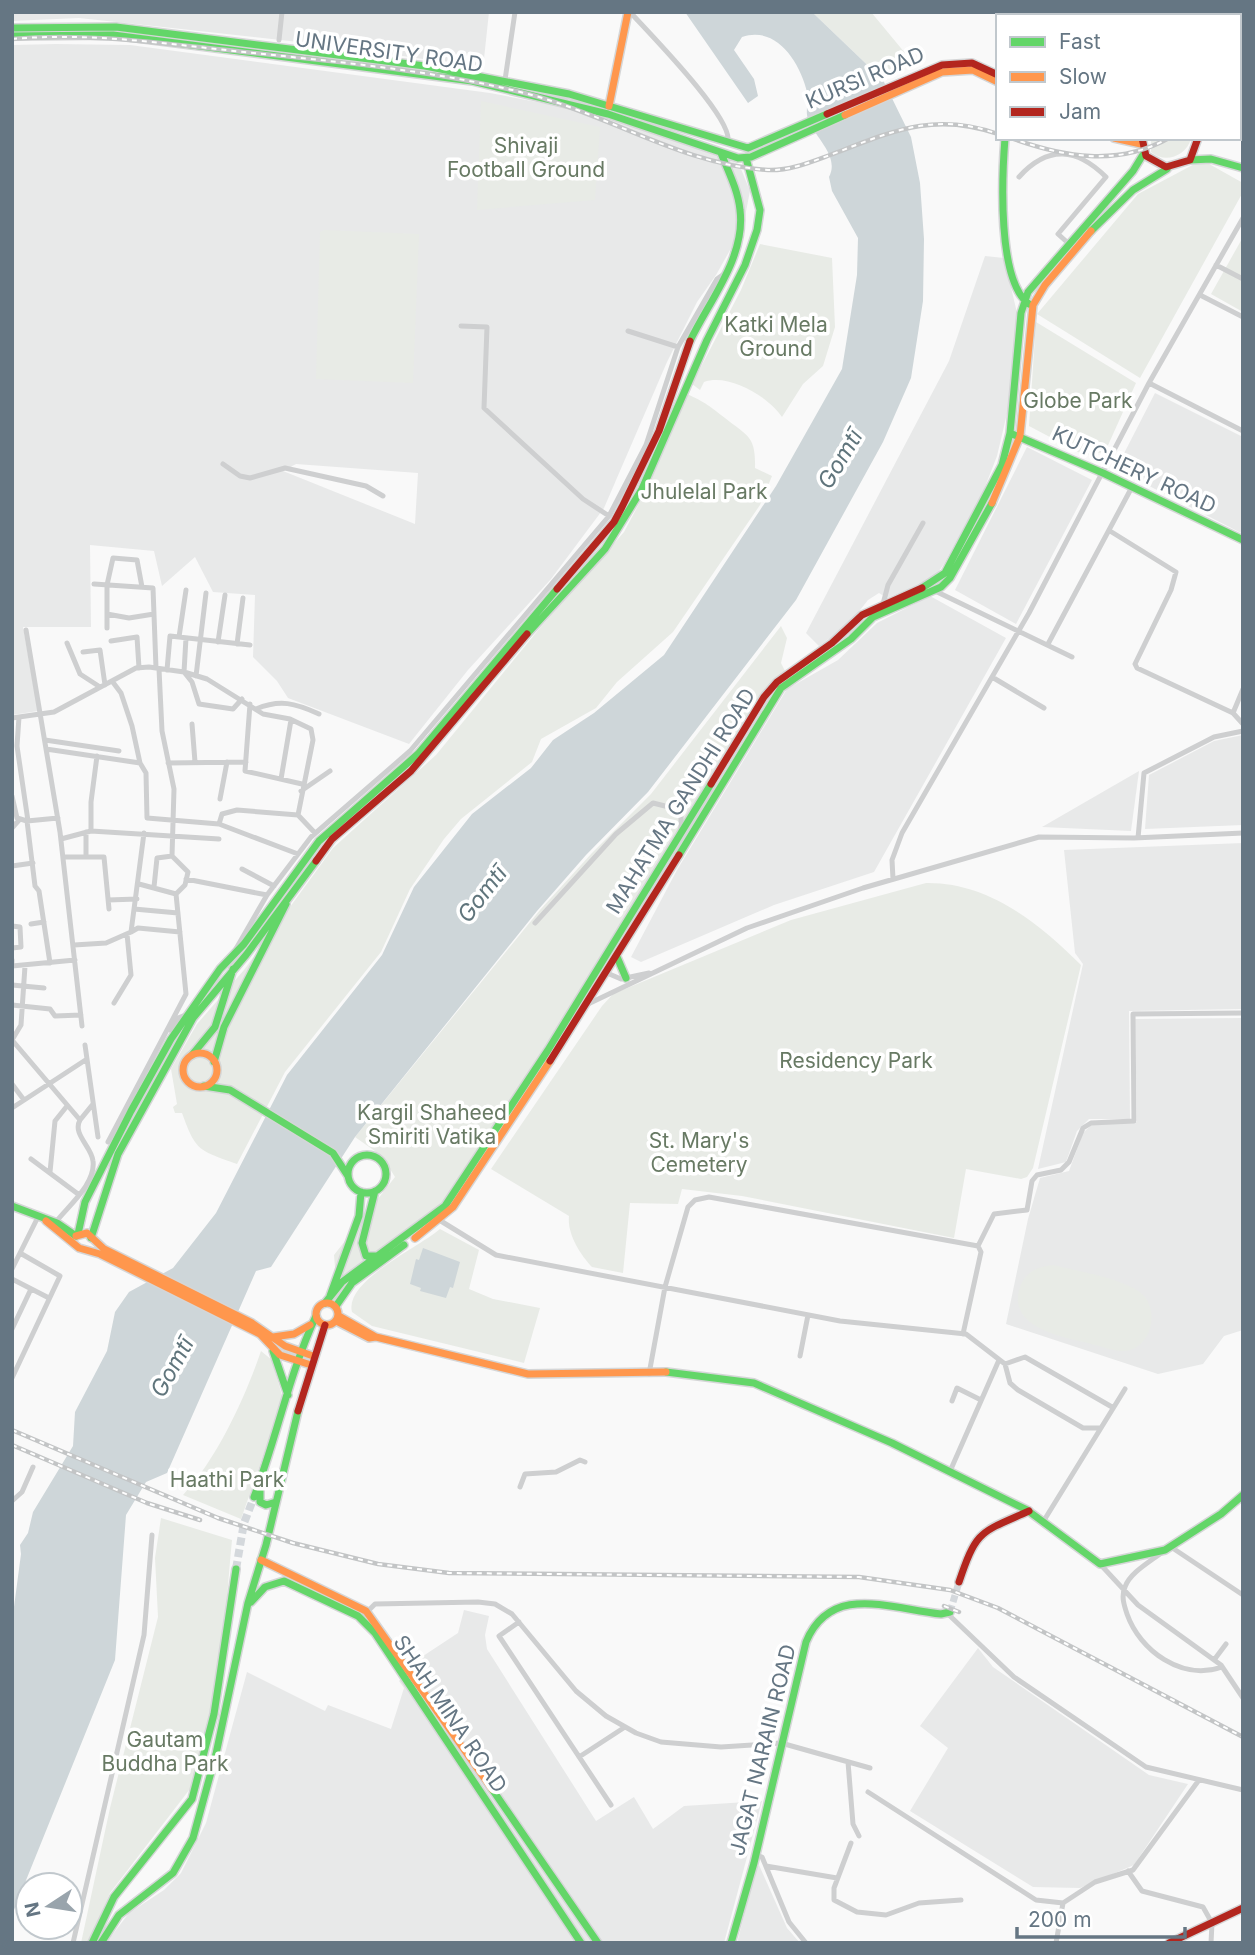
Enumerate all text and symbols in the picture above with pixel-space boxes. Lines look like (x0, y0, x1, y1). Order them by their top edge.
legend (996, 14, 1241, 140)
street label: UNIVERSITY ROAD (294, 26, 485, 77)
text: Fast (1059, 29, 1101, 54)
street label: KURSI ROAD (802, 41, 928, 114)
text: Slow (1059, 64, 1107, 89)
text: Jam (1059, 99, 1101, 124)
park label: Shivaji Football Ground (447, 133, 605, 182)
park label: Katki Mela Ground (724, 312, 828, 361)
park label: Globe Park (1023, 388, 1133, 413)
street label: KUTCHERY ROAD (1048, 421, 1220, 518)
water label: Gomtī (811, 422, 870, 494)
park label: Jhulelal Park (641, 479, 768, 504)
street label: MAHATMA GANDHI ROAD (601, 683, 760, 918)
water label: Gomtī (451, 858, 514, 928)
park label: Residency Park (779, 1048, 933, 1073)
park label: Kargil Shaheed Smiriti Vatika (357, 1100, 507, 1149)
park label: St. Mary's Cemetery (649, 1128, 749, 1177)
water label: Gomtī (144, 1330, 201, 1402)
park label: Haathi Park (170, 1467, 285, 1492)
street label: SHAH MINA ROAD (388, 1630, 512, 1797)
street label: JAGAT NARAIN ROAD (724, 1642, 801, 1858)
park label: Gautam Buddha Park (102, 1727, 229, 1776)
north arrow (14, 1871, 84, 1941)
scale bar (1017, 1896, 1185, 1940)
text: N (20, 1900, 46, 1919)
text: 200 m (1028, 1907, 1092, 1932)

